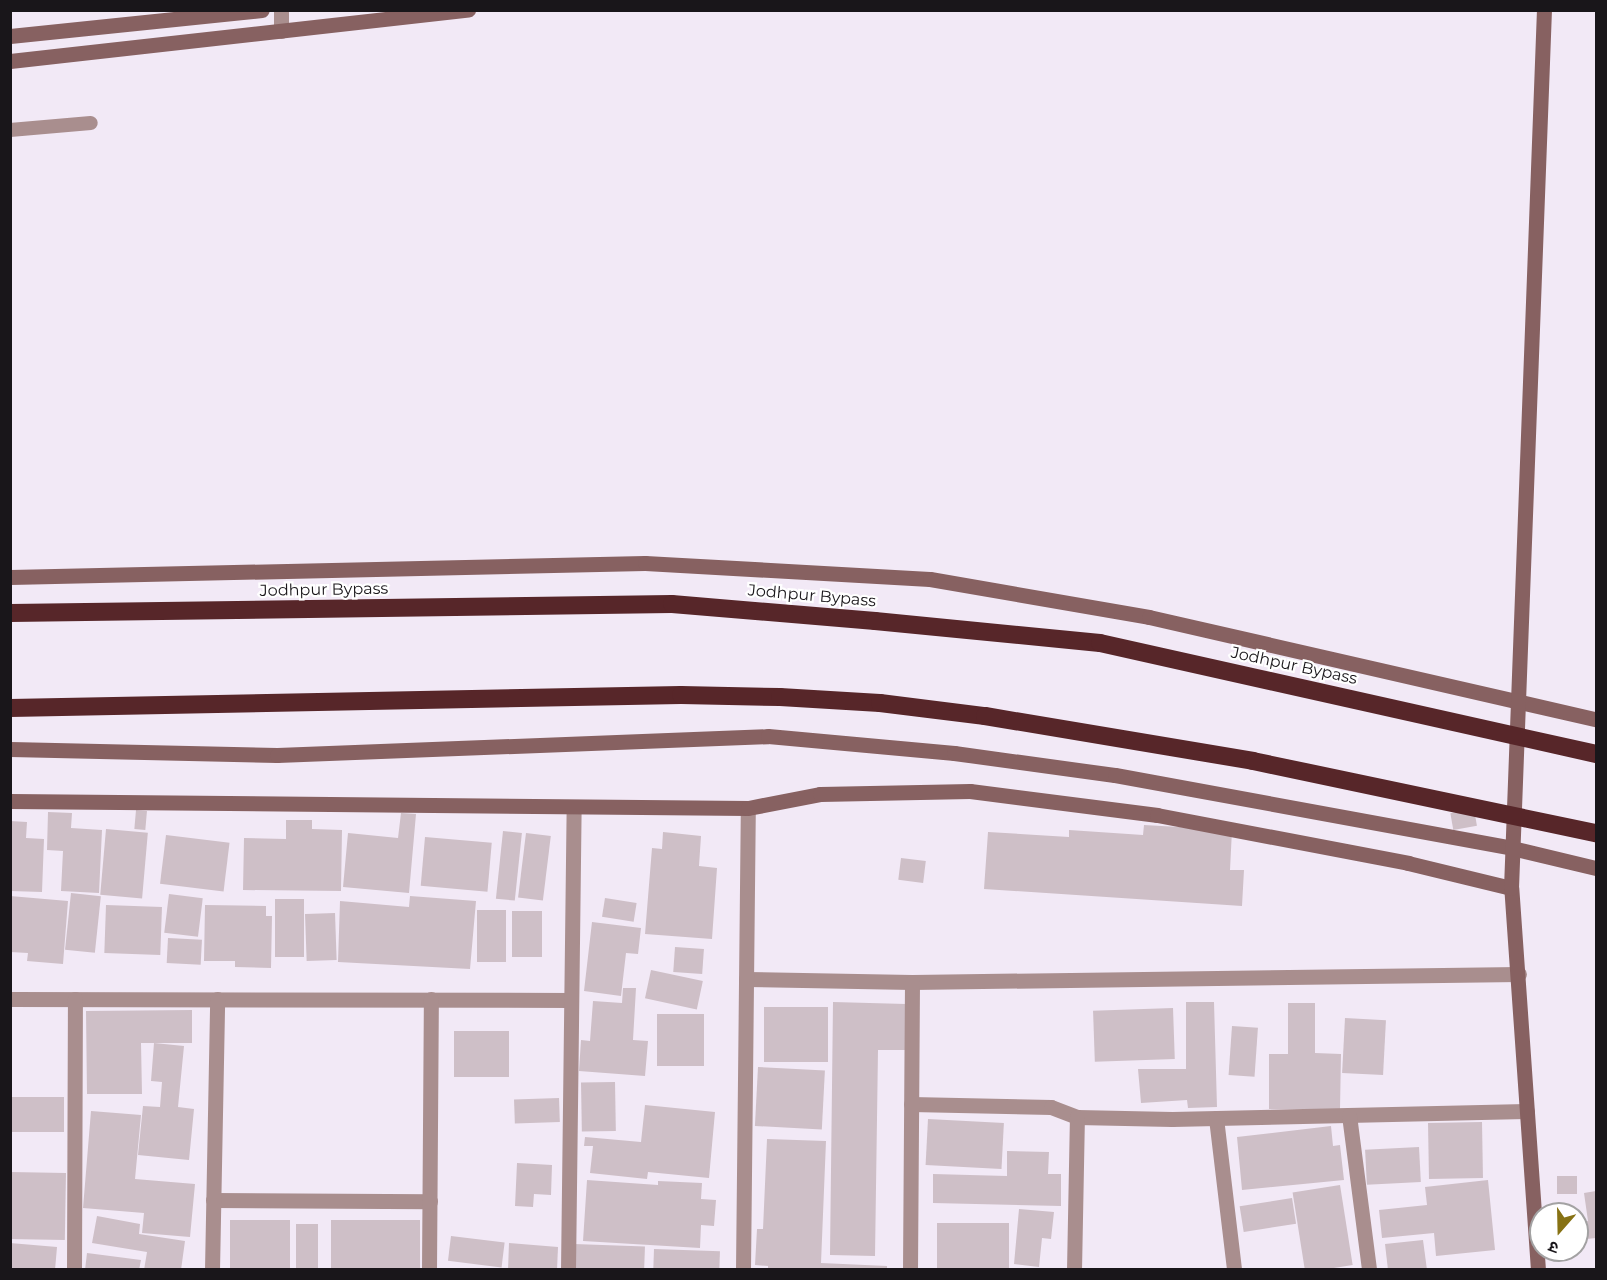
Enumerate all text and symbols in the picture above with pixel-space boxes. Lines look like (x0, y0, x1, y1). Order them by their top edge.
street label: Jodhpur Bypass (260, 579, 388, 601)
street label: Jodhpur Bypass (747, 581, 877, 611)
street label: Jodhpur Bypass (1229, 643, 1359, 689)
north arrow (1529, 1202, 1589, 1262)
text: उ (1546, 1237, 1561, 1258)

